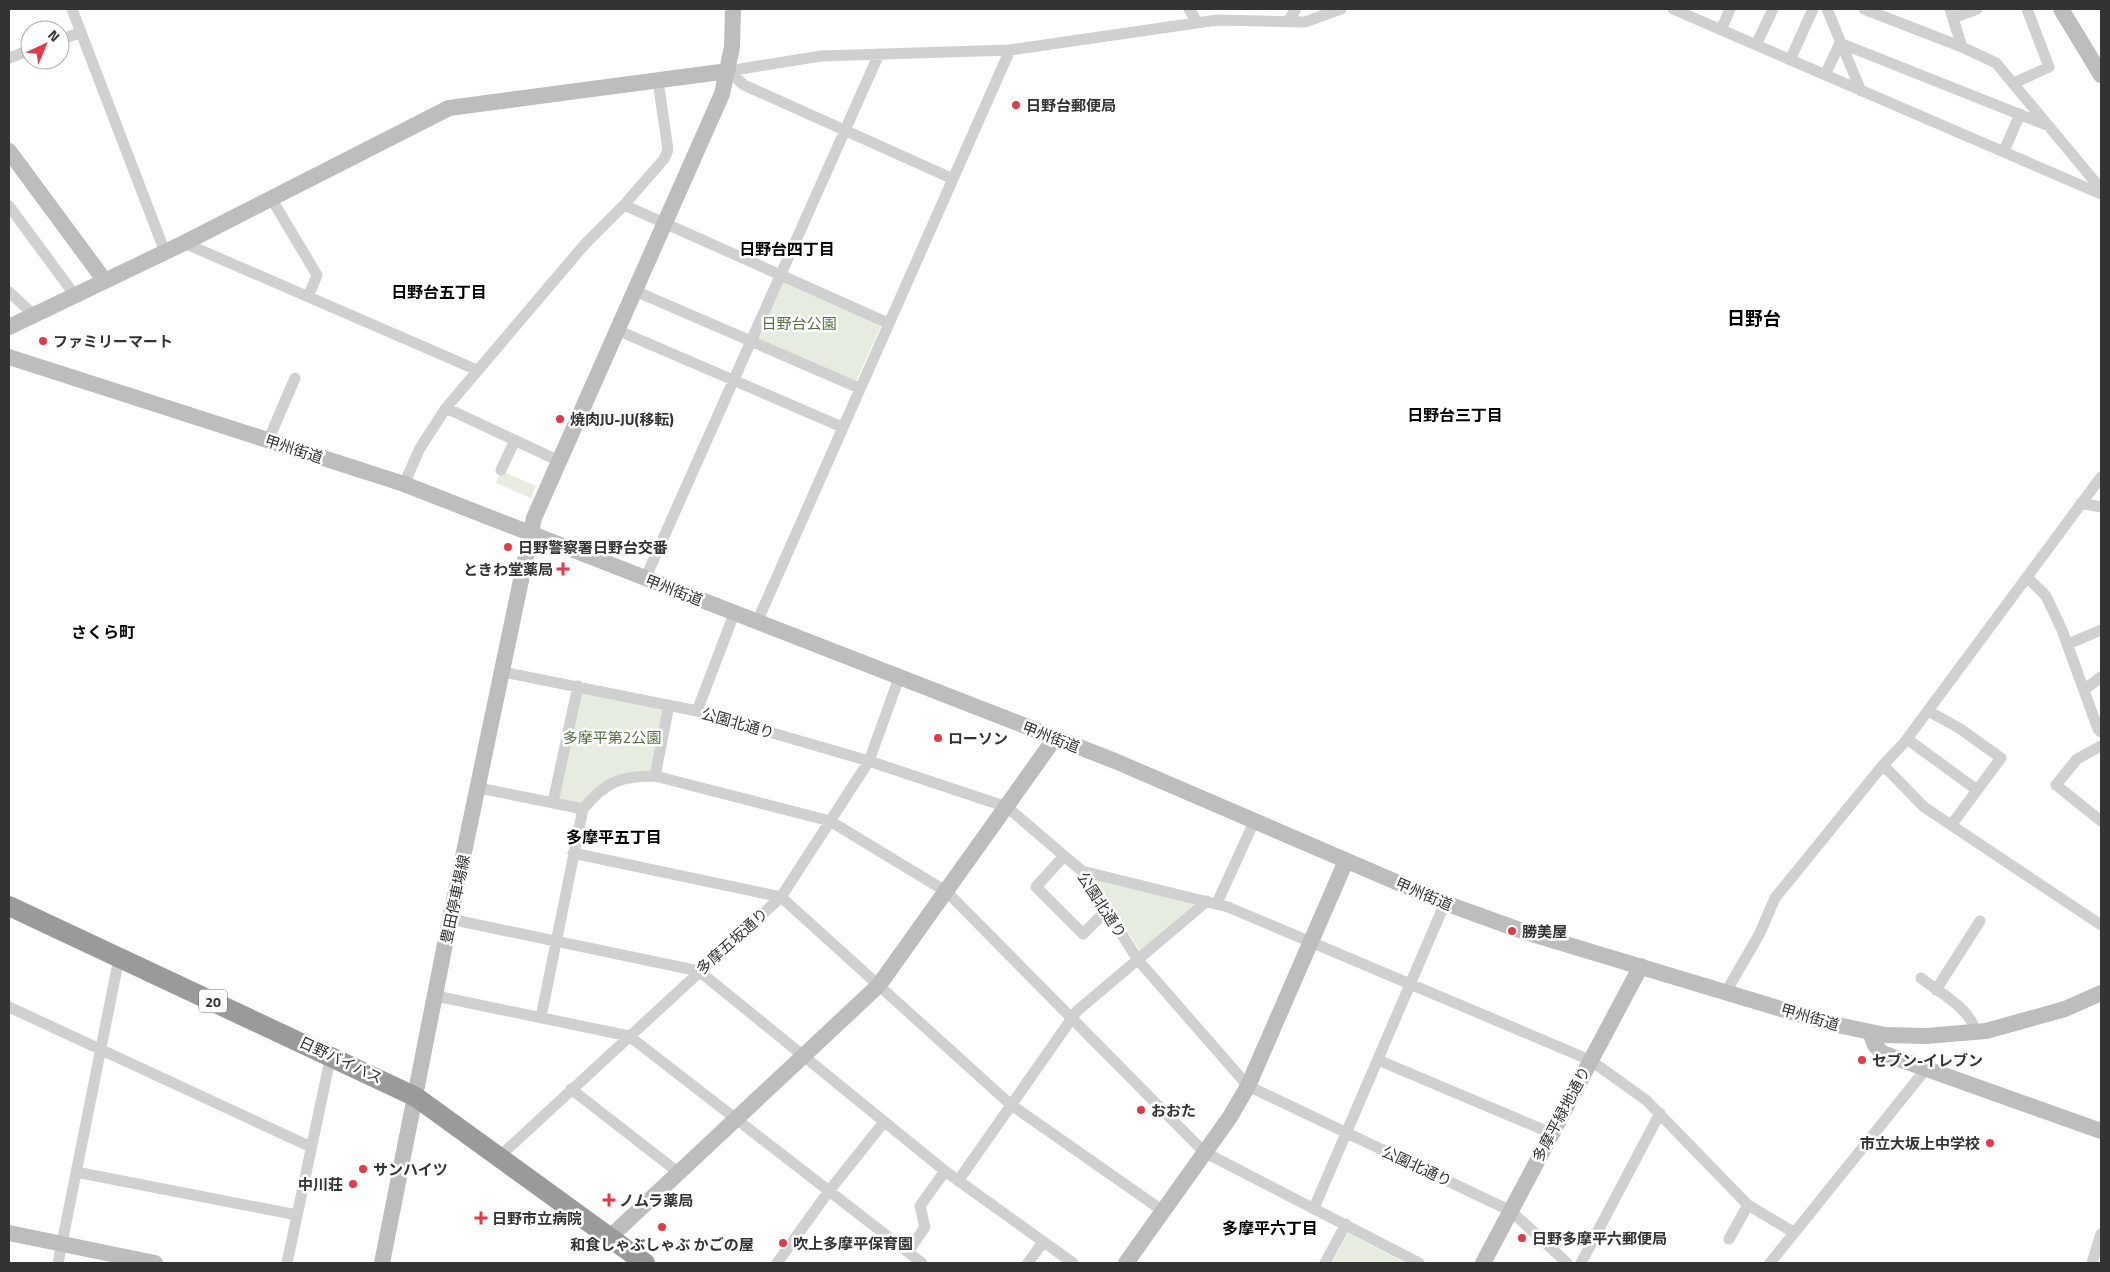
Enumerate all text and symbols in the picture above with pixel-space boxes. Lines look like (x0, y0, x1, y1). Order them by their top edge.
north arrow (20, 20, 70, 70)
text: N (44, 24, 65, 46)
place label: 日野台郵便局 (1026, 94, 1116, 117)
marker: 日野台郵便局 (1010, 99, 1022, 111)
district label: 日野台四丁目 (739, 237, 835, 261)
district label: 日野台五丁目 (391, 280, 487, 304)
district label: 日野台 (1727, 305, 1781, 332)
park label: 日野台公園 (761, 312, 837, 335)
place label: ファミリーマート (53, 330, 173, 353)
marker: ファミリーマート (37, 335, 49, 347)
district label: 日野台三丁目 (1407, 403, 1503, 427)
place label: 焼肉JU-JU(移転) (570, 408, 674, 431)
marker: 焼肉JU-JU(移転) (554, 413, 566, 425)
street label: 甲州街道 (262, 429, 326, 469)
place label: 日野警察署日野台交番 (518, 536, 668, 559)
marker: 日野警察署日野台交番 (502, 541, 514, 553)
place label: ときわ堂薬局 (463, 558, 553, 581)
marker: ときわ堂薬局 (557, 563, 569, 575)
street label: 甲州街道 (642, 569, 706, 611)
district label: さくら町 (71, 620, 135, 644)
street label: 公園北通り (699, 702, 777, 744)
street label: 甲州街道 (1019, 716, 1083, 758)
park label: 多摩平第2公園 (563, 726, 661, 749)
place label: ローソン (948, 727, 1008, 750)
marker: ローソン (932, 732, 944, 744)
district label: 多摩平五丁目 (566, 825, 662, 849)
street label: 豊田停車場線 (434, 853, 476, 945)
street label: 公園北通り (1072, 867, 1132, 943)
street label: 甲州街道 (1392, 872, 1456, 916)
street label: 多摩五坂通り (691, 902, 773, 980)
place label: 勝美屋 (1522, 920, 1567, 943)
marker: 勝美屋 (1506, 925, 1518, 937)
road number: 20 (199, 989, 227, 1012)
street label: 甲州街道 (1778, 998, 1842, 1036)
street label: 日野バイパス (295, 1031, 387, 1089)
place label: セブン-イレブン (1872, 1049, 1983, 1072)
marker: セブン-イレブン (1856, 1054, 1868, 1066)
street label: 多摩平緑地通り (1526, 1062, 1596, 1166)
place label: おおた (1151, 1099, 1196, 1122)
marker: おおた (1135, 1104, 1147, 1116)
place label: 市立大坂上中学校 (1860, 1132, 1980, 1155)
marker: 市立大坂上中学校 (1984, 1137, 1996, 1149)
street label: 公園北通り (1378, 1140, 1456, 1192)
place label: サンハイツ (373, 1158, 448, 1181)
marker: サンハイツ (357, 1163, 369, 1175)
place label: 中川荘 (298, 1173, 343, 1196)
marker: 中川荘 (347, 1178, 359, 1190)
place label: ノムラ薬局 (619, 1189, 693, 1212)
marker: ノムラ薬局 (603, 1194, 615, 1206)
place label: 日野市立病院 (492, 1207, 582, 1230)
marker: 日野市立病院 (474, 1211, 488, 1225)
district label: 多摩平六丁目 (1222, 1216, 1318, 1240)
marker: 和食しゃぶしゃぶ かごの屋 (656, 1221, 668, 1233)
place label: 日野多摩平六郵便局 (1532, 1227, 1667, 1250)
place label: 吹上多摩平保育園 (793, 1232, 913, 1255)
marker: 日野多摩平六郵便局 (1516, 1232, 1528, 1244)
place label: 和食しゃぶしゃぶ かごの屋 (570, 1233, 754, 1256)
marker: 吹上多摩平保育園 (777, 1237, 789, 1249)

